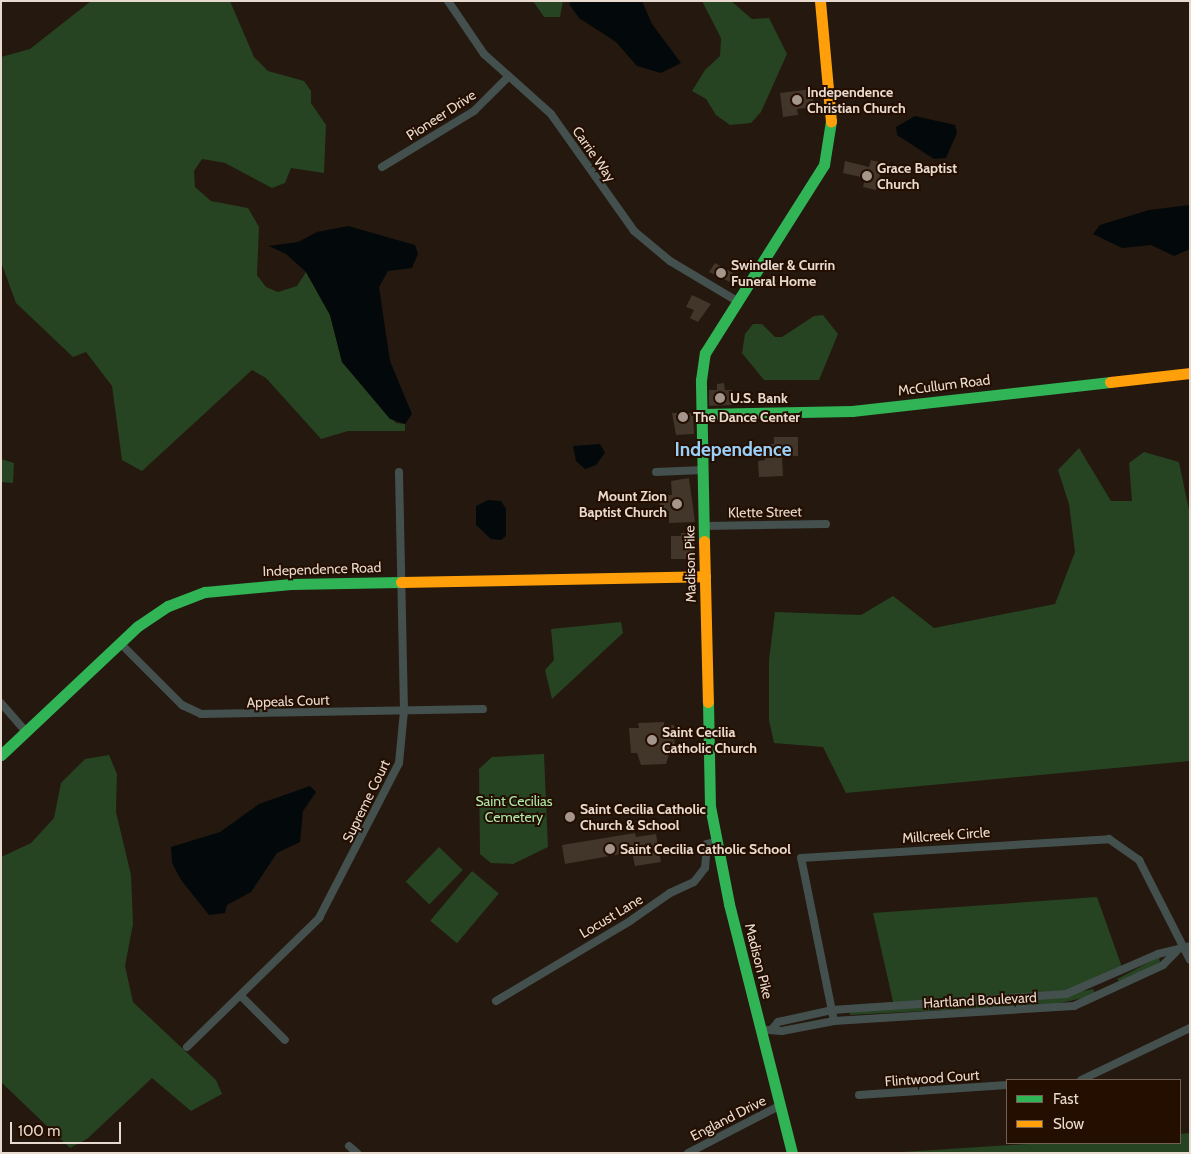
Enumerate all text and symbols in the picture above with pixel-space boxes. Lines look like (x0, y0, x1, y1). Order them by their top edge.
place label: Independence Christian Church (807, 84, 906, 116)
street label: Pioneer Drive (403, 86, 479, 144)
marker: Independence Christian Church (791, 94, 803, 106)
street label: Carrie Way (569, 123, 619, 185)
place label: Grace Baptist Church (877, 160, 957, 192)
marker: Grace Baptist Church (861, 170, 873, 182)
place label: Swindler & Currin Funeral Home (731, 257, 835, 290)
marker: Swindler & Currin Funeral Home (715, 267, 727, 279)
street label: McCullum Road (897, 371, 991, 399)
place label: U.S. Bank (730, 390, 788, 406)
marker: U.S. Bank (714, 392, 726, 404)
place label: The Dance Center (693, 409, 800, 425)
marker: The Dance Center (677, 411, 689, 423)
district label: Independence (675, 439, 791, 461)
place label: Mount Zion Baptist Church (579, 488, 667, 520)
marker: Mount Zion Baptist Church (671, 498, 683, 510)
street label: Klette Street (728, 503, 802, 521)
street label: Madison Pike (681, 525, 699, 603)
street label: Independence Road (262, 559, 382, 579)
street label: Appeals Court (246, 691, 330, 711)
place label: Saint Cecilia Catholic Church (662, 724, 757, 756)
marker: Saint Cecilia Catholic Church (646, 734, 658, 746)
street label: Supreme Court (339, 757, 393, 845)
park label: Saint Cecilias Cemetery (475, 793, 553, 826)
place label: Saint Cecilia Catholic Church & School (580, 801, 706, 834)
marker: Saint Cecilia Catholic Church & School (564, 811, 576, 823)
street label: Millcreek Circle (901, 824, 991, 846)
place label: Saint Cecilia Catholic School (620, 841, 791, 857)
marker: Saint Cecilia Catholic School (604, 843, 616, 855)
street label: Locust Lane (576, 891, 646, 941)
street label: Madison Pike (742, 921, 776, 1001)
street label: Hartland Boulevard (923, 989, 1037, 1011)
street label: Flintwood Court (884, 1066, 980, 1090)
legend (1006, 1079, 1181, 1144)
text: Fast (1053, 1090, 1078, 1108)
street label: England Drive (687, 1092, 769, 1144)
scale bar (12, 1112, 124, 1144)
text: Slow (1053, 1115, 1084, 1133)
text: 100 m (18, 1122, 60, 1140)

